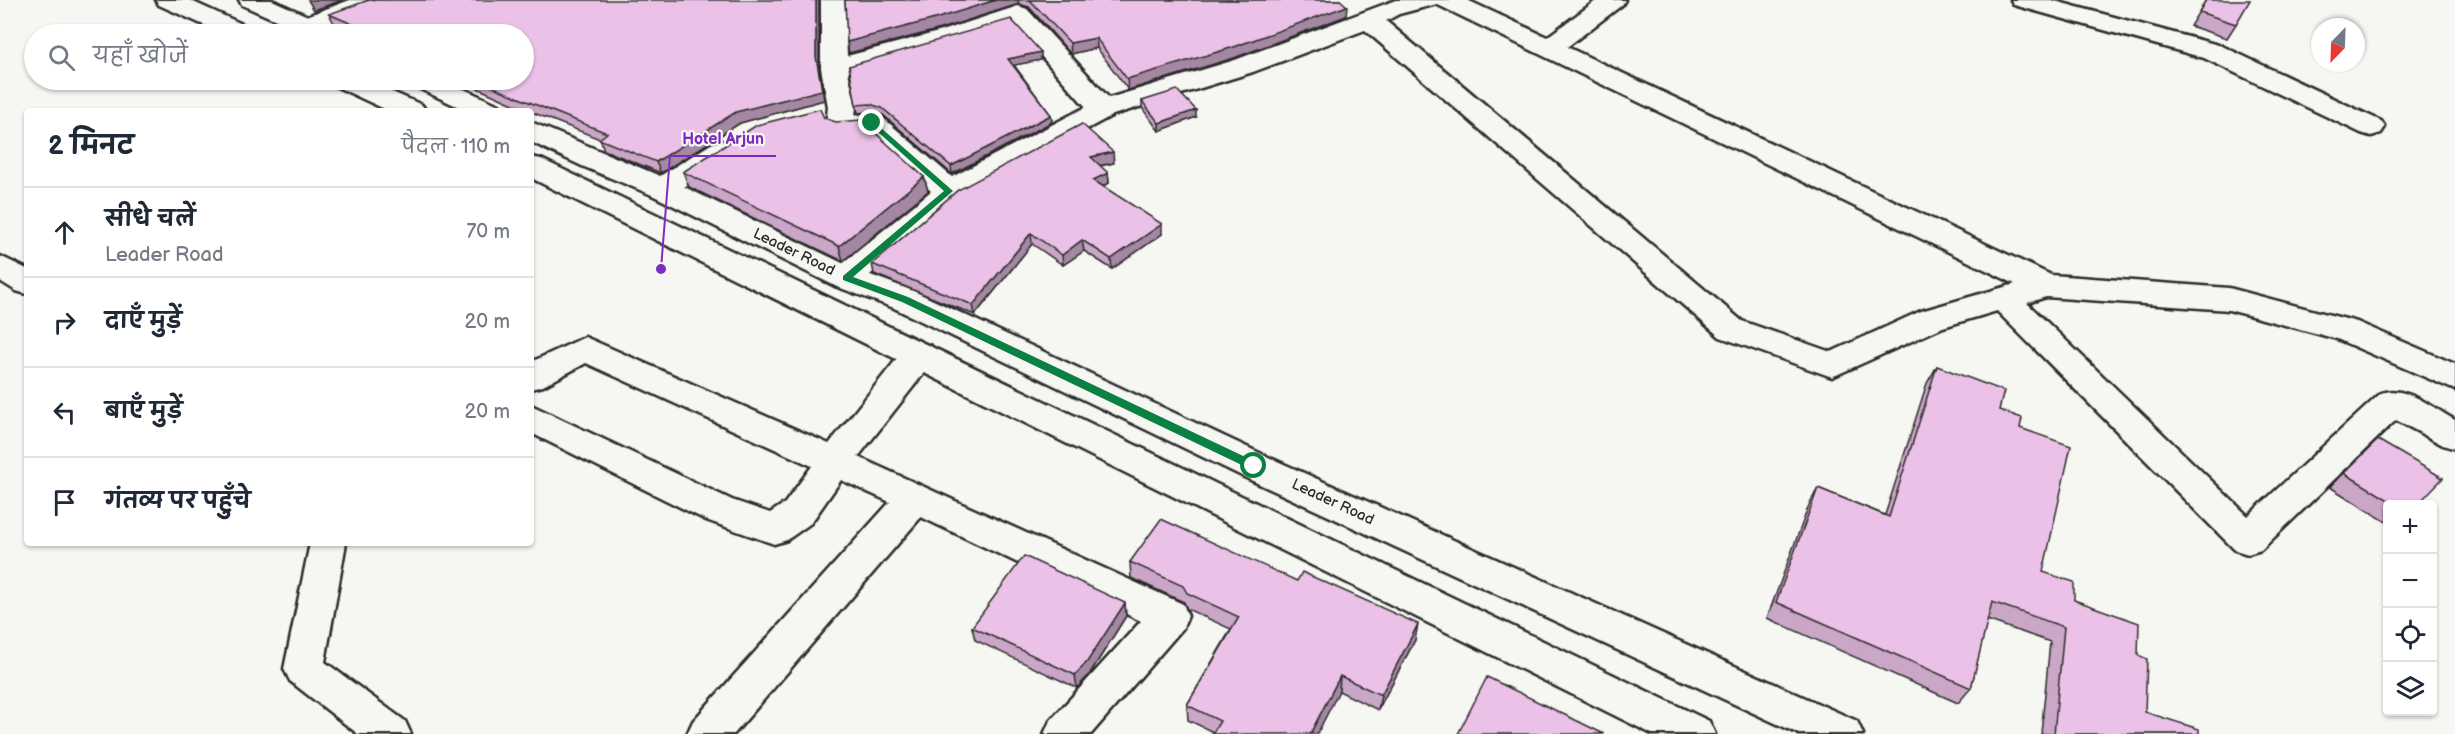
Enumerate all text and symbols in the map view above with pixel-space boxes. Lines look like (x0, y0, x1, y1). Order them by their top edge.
north arrow (2311, 18, 2365, 72)
search box (24, 24, 534, 90)
icon: search (45, 41, 78, 74)
text: यहाँ खोजें (93, 43, 188, 70)
route end (858, 109, 884, 135)
callout: Hotel Arjun (670, 122, 776, 156)
text: Hotel Arjun (682, 130, 764, 149)
text: 2 मिनट (48, 131, 134, 162)
text: पैदल · 110 m (402, 135, 510, 159)
text: सीधे चलें (105, 206, 195, 233)
icon: ahead (48, 216, 81, 249)
text: 70 m (466, 220, 510, 244)
street label: Leader Road (750, 224, 838, 280)
text: Leader Road (105, 243, 223, 267)
icon: right (48, 306, 81, 339)
text: दाएँ मुड़ें (105, 308, 182, 335)
text: 20 m (465, 310, 510, 334)
icon: left (48, 396, 81, 429)
text: बाएँ मुड़ें (105, 398, 183, 425)
text: 20 m (465, 400, 510, 424)
route start (1240, 452, 1266, 478)
street label: Leader Road (1289, 475, 1377, 529)
icon: arrive (48, 486, 81, 519)
text: गंतव्य पर पहुँचे (105, 488, 251, 515)
map controls (2383, 500, 2437, 716)
button: + (2383, 500, 2437, 554)
button: − (2383, 554, 2437, 608)
button: locate (2383, 608, 2437, 662)
button: layers (2383, 662, 2437, 716)

